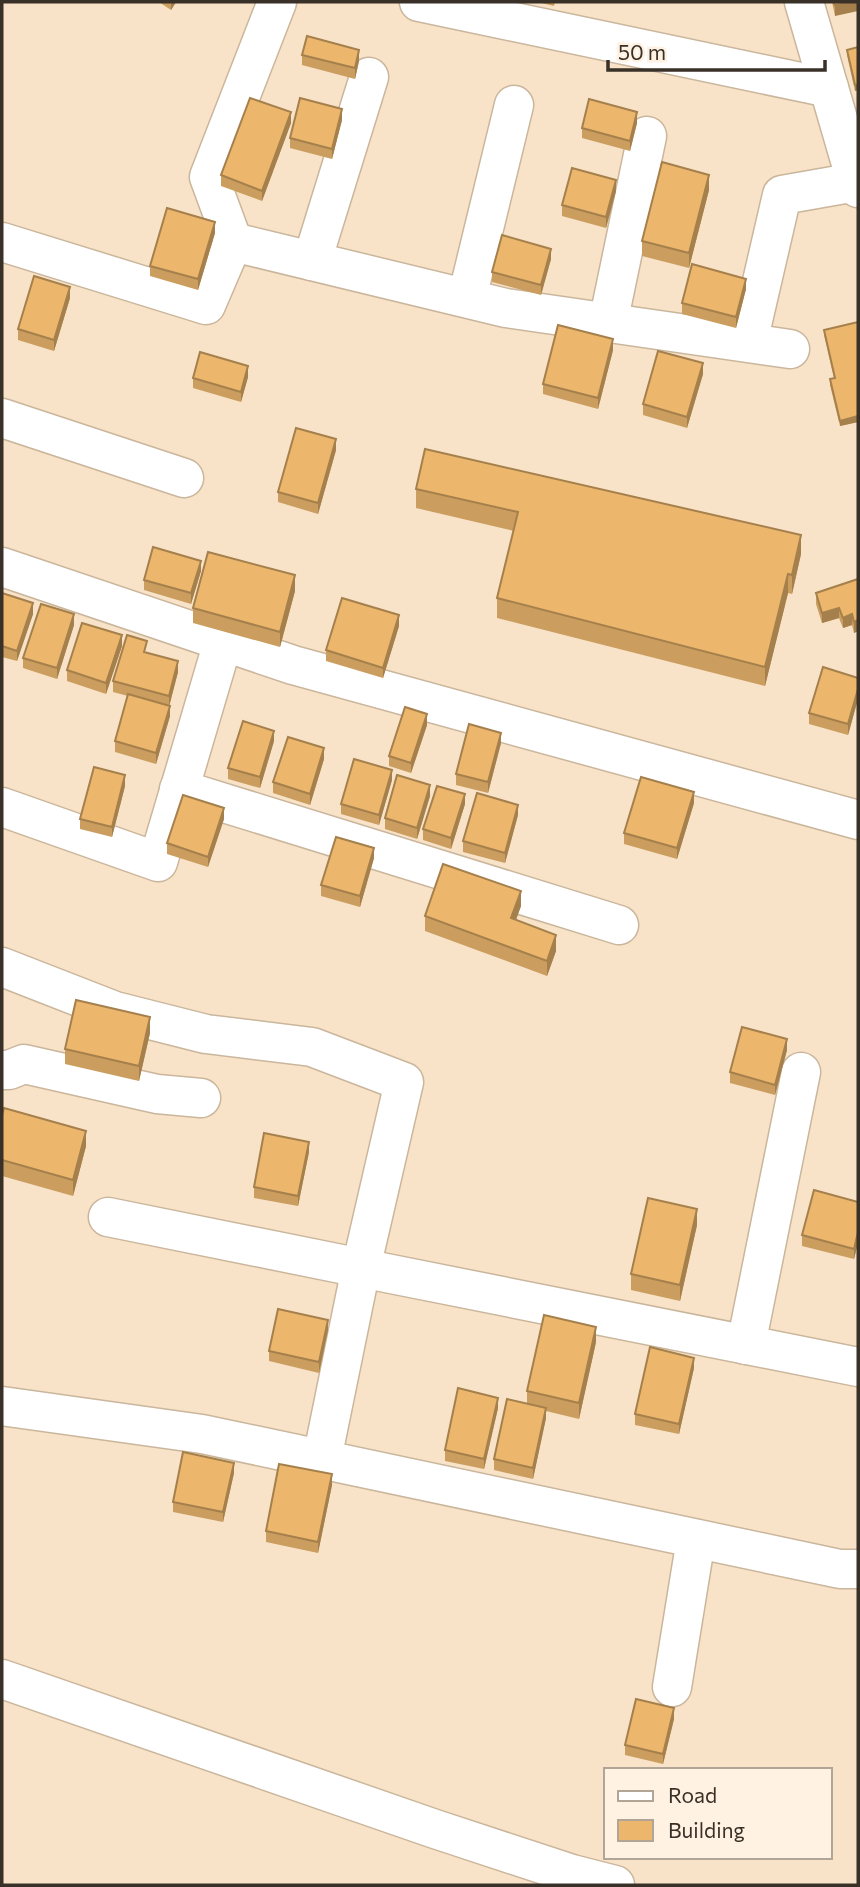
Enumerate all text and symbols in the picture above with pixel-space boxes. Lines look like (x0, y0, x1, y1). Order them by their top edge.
scale bar (608, 28, 825, 72)
text: 50 m (618, 39, 666, 64)
legend (604, 1768, 832, 1859)
text: Road (668, 1782, 717, 1807)
text: Building (668, 1817, 745, 1842)

